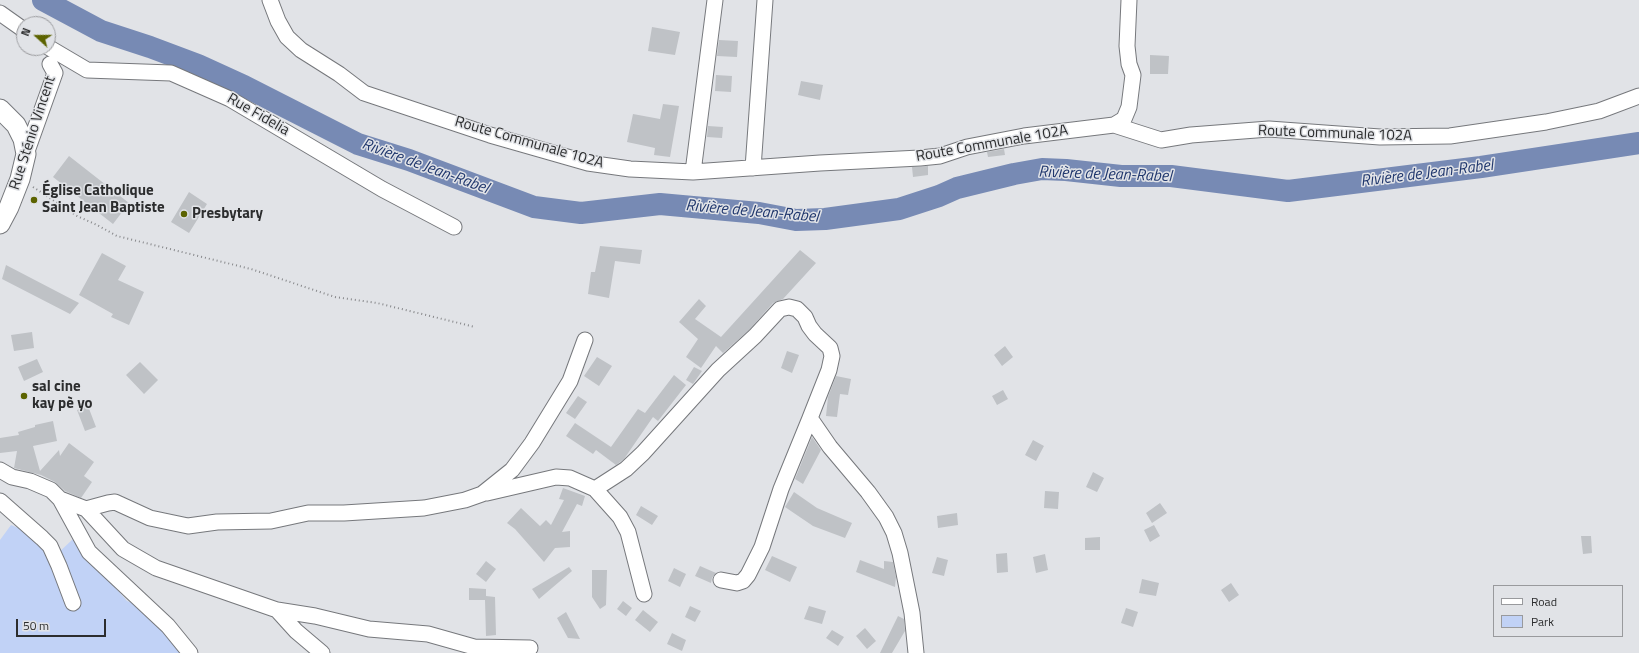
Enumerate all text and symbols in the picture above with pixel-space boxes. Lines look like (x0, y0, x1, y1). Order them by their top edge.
north arrow (16, 16, 56, 56)
text: N (17, 26, 35, 38)
street label: Rue Sténio Vincent (6, 74, 60, 192)
street label: Rue Fidelia (224, 90, 292, 140)
street label: Route Communale 102A (452, 113, 606, 173)
street label: Route Communale 102A (915, 122, 1069, 166)
street label: Route Communale 102A (1258, 122, 1412, 146)
water label: Rivière de Jean-Rabel (359, 135, 491, 199)
water label: Rivière de Jean-Rabel (1360, 156, 1494, 192)
water label: Rivière de Jean-Rabel (1038, 163, 1172, 187)
place label: Église Catholique Saint Jean Baptiste (42, 182, 165, 217)
marker: Église Catholique Saint Jean Baptiste (29, 195, 39, 205)
water label: Rivière de Jean-Rabel (685, 197, 819, 227)
place label: Presbytary (192, 205, 263, 223)
marker: Presbytary (179, 209, 189, 219)
place label: sal cine kay pè yo (32, 378, 93, 413)
marker: sal cine kay pè yo (19, 391, 29, 401)
legend (1493, 585, 1623, 637)
text: Road (1531, 592, 1557, 611)
scale bar (18, 611, 108, 637)
text: Park (1531, 612, 1554, 631)
text: 50 m (23, 616, 49, 635)

